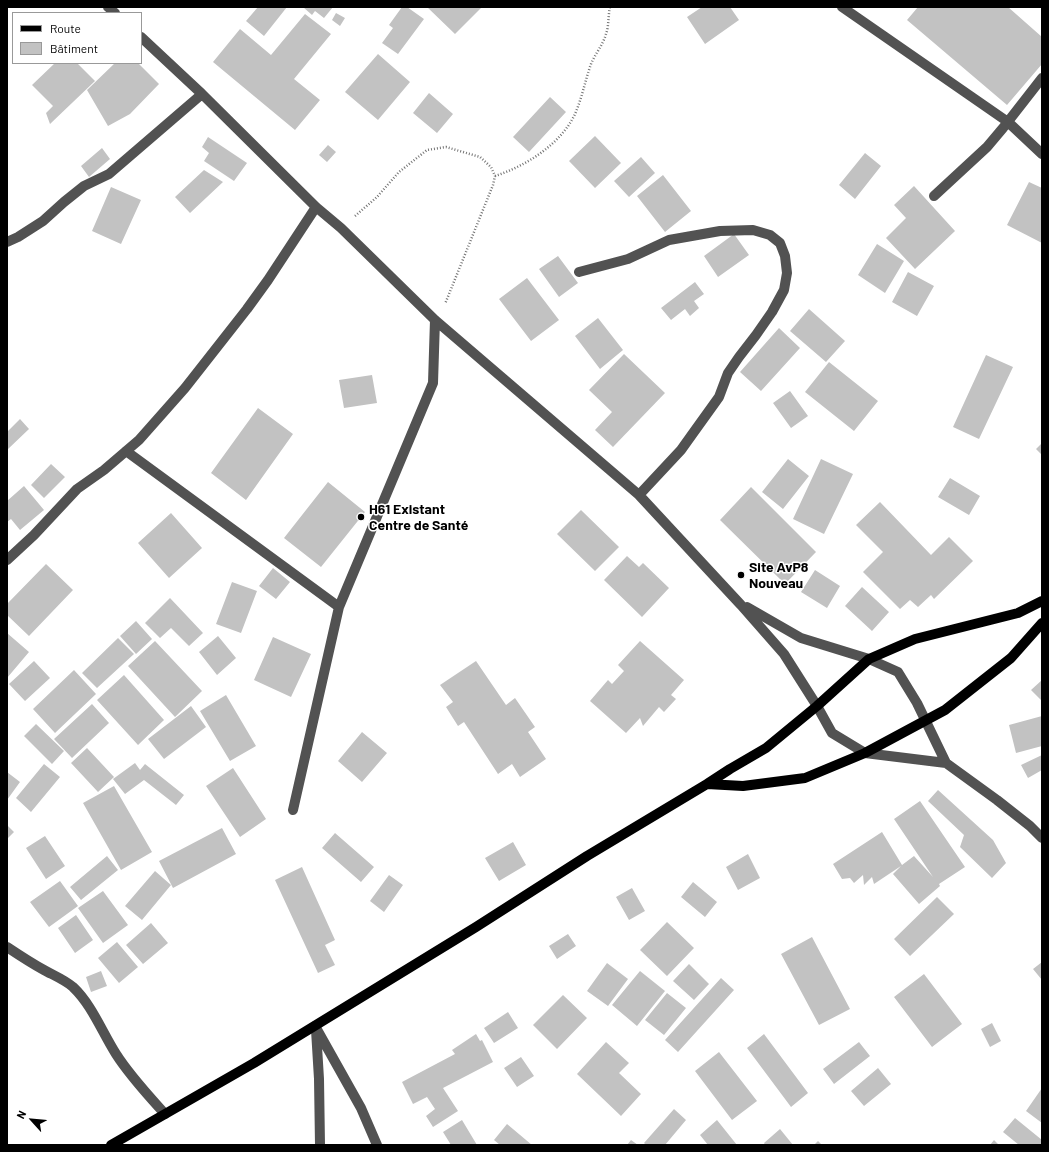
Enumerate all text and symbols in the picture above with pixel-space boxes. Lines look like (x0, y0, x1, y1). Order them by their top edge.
legend (12, 12, 142, 64)
text: Route (50, 21, 81, 35)
text: Bâtiment (50, 41, 98, 55)
place label: H61 Existant Centre de Santé (369, 501, 468, 534)
marker: H61 Existant Centre de Santé (356, 512, 366, 522)
place label: Site AvP8 Nouveau (749, 559, 808, 592)
marker: Site AvP8 Nouveau (736, 570, 746, 580)
north arrow (12, 1100, 52, 1140)
text: N (13, 1108, 28, 1121)

